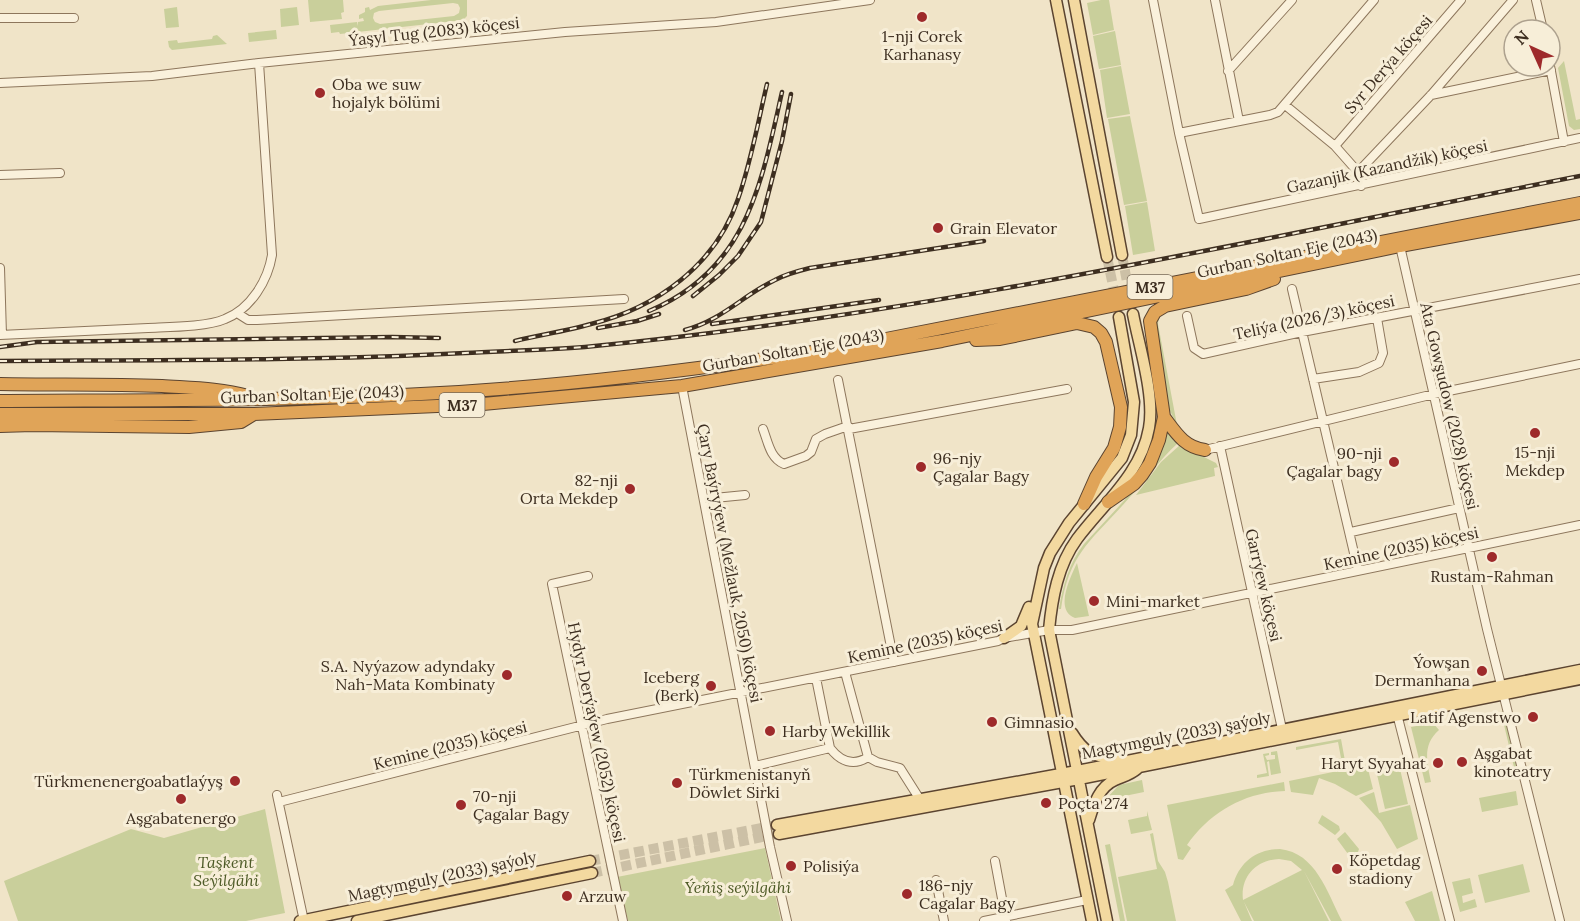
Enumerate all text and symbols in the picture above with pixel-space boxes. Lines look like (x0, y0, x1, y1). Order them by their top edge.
marker: 1-nji Corek Karhanasy (915, 10, 929, 24)
street label: Syr Derýa köçesi (1340, 11, 1436, 117)
street label: Ýaşyl Tug (2083) köçesi (347, 12, 520, 51)
north arrow (1502, 18, 1562, 78)
place label: 1-nji Corek Karhanasy (882, 26, 963, 64)
text: N (1510, 26, 1533, 49)
place label: Oba we suw hojalyk bölümi (332, 74, 440, 112)
marker: Oba we suw hojalyk bölümi (313, 86, 327, 100)
street label: Gazanjik (Kazandžik) köçesi (1285, 135, 1490, 198)
place label: Grain Elevator (950, 218, 1057, 238)
marker: Grain Elevator (931, 221, 945, 235)
street label: Gurban Soltan Eje (2043) (1195, 224, 1379, 283)
road number: M37 (1128, 275, 1172, 299)
street label: Teliýa (2026/3) köçesi (1232, 290, 1396, 345)
street label: Ata Gowşudow (2028) köçesi (1415, 299, 1484, 512)
street label: Gurban Soltan Eje (2043) (701, 324, 885, 377)
street label: Gurban Soltan Eje (2043) (220, 381, 404, 408)
road number: M37 (440, 393, 484, 417)
street label: Çary Baýryýew (Mežlauk, 2050) köçesi (692, 422, 767, 704)
marker: 15-nji Mekdep (1528, 426, 1542, 440)
place label: 15-nji Mekdep (1505, 442, 1565, 480)
place label: 90-nji Çagalar bagy (1287, 443, 1383, 481)
place label: 96-njy Çagalar Bagy (933, 448, 1030, 486)
marker: 90-nji Çagalar bagy (1387, 455, 1401, 469)
marker: 96-njy Çagalar Bagy (914, 460, 928, 474)
place label: 82-nji Orta Mekdep (520, 470, 618, 508)
marker: 82-nji Orta Mekdep (623, 482, 637, 496)
street label: Kemine (2035) köçesi (1322, 522, 1480, 575)
street label: Garrýew köçesi (1241, 527, 1287, 643)
marker: Rustam-Rahman (1485, 550, 1499, 564)
place label: Rustam-Rahman (1430, 566, 1554, 586)
place label: Mini-market (1106, 591, 1201, 611)
marker: Mini-market (1087, 594, 1101, 608)
street label: Kemine (2035) köçesi (846, 615, 1004, 668)
street label: Hydyr Derýaýew (2052) köçesi (563, 620, 630, 844)
place label: Ýowşan Dermanhana (1374, 652, 1470, 690)
place label: S.A. Nyýazow adyndaky Nah-Mata Kombinaty (321, 656, 496, 694)
marker: Ýowşan Dermanhana (1475, 664, 1489, 678)
place label: Iceberg (Berk) (643, 667, 700, 706)
marker: S.A. Nyýazow adyndaky Nah-Mata Kombinaty (500, 668, 514, 682)
marker: Iceberg (Berk) (704, 679, 718, 693)
street label: Magtymguly (2033) şaýoly (1080, 707, 1273, 764)
place label: Latif Agenstwo (1410, 707, 1521, 727)
marker: Latif Agenstwo (1526, 710, 1540, 724)
place label: Gimnasio (1004, 712, 1074, 732)
marker: Gimnasio (985, 715, 999, 729)
street label: Kemine (2035) köçesi (371, 716, 529, 775)
place label: Harby Wekillik (782, 721, 891, 741)
marker: Harby Wekillik (763, 724, 777, 738)
place label: Aşgabat kinoteatry (1473, 743, 1552, 781)
place label: Haryt Syyahat (1321, 753, 1427, 773)
marker: Aşgabat kinoteatry (1455, 755, 1469, 769)
marker: Haryt Syyahat (1431, 756, 1445, 770)
place label: Türkmenistanyň Döwlet Sirki (689, 764, 811, 802)
place label: Türkmenenergoabatlaýyş (34, 771, 223, 791)
marker: Türkmenenergoabatlaýyş (228, 774, 242, 788)
marker: Türkmenistanyň Döwlet Sirki (670, 776, 684, 790)
place label: 70-nji Çagalar Bagy (473, 786, 570, 824)
marker: Aşgabatenergo (174, 792, 188, 806)
place label: Poçta 274 (1058, 793, 1129, 813)
marker: Poçta 274 (1039, 796, 1053, 810)
marker: 70-nji Çagalar Bagy (454, 798, 468, 812)
place label: Aşgabatenergo (125, 808, 236, 828)
street label: Magtymguly (2033) şaýoly (346, 846, 539, 907)
place label: Köpetdag stadiony (1349, 850, 1421, 888)
park label: Taşkent Seýilgähi (193, 852, 259, 890)
place label: Polisiýa (803, 856, 859, 876)
marker: Polisiýa (784, 859, 798, 873)
marker: Köpetdag stadiony (1330, 862, 1344, 876)
place label: 186-njy Cagalar Bagy (919, 875, 1016, 913)
park label: Ýeňiş seýilgähi (685, 877, 791, 897)
place label: Arzuw (578, 886, 627, 906)
marker: 186-njy Cagalar Bagy (900, 887, 914, 901)
marker: Arzuw (560, 889, 574, 903)

